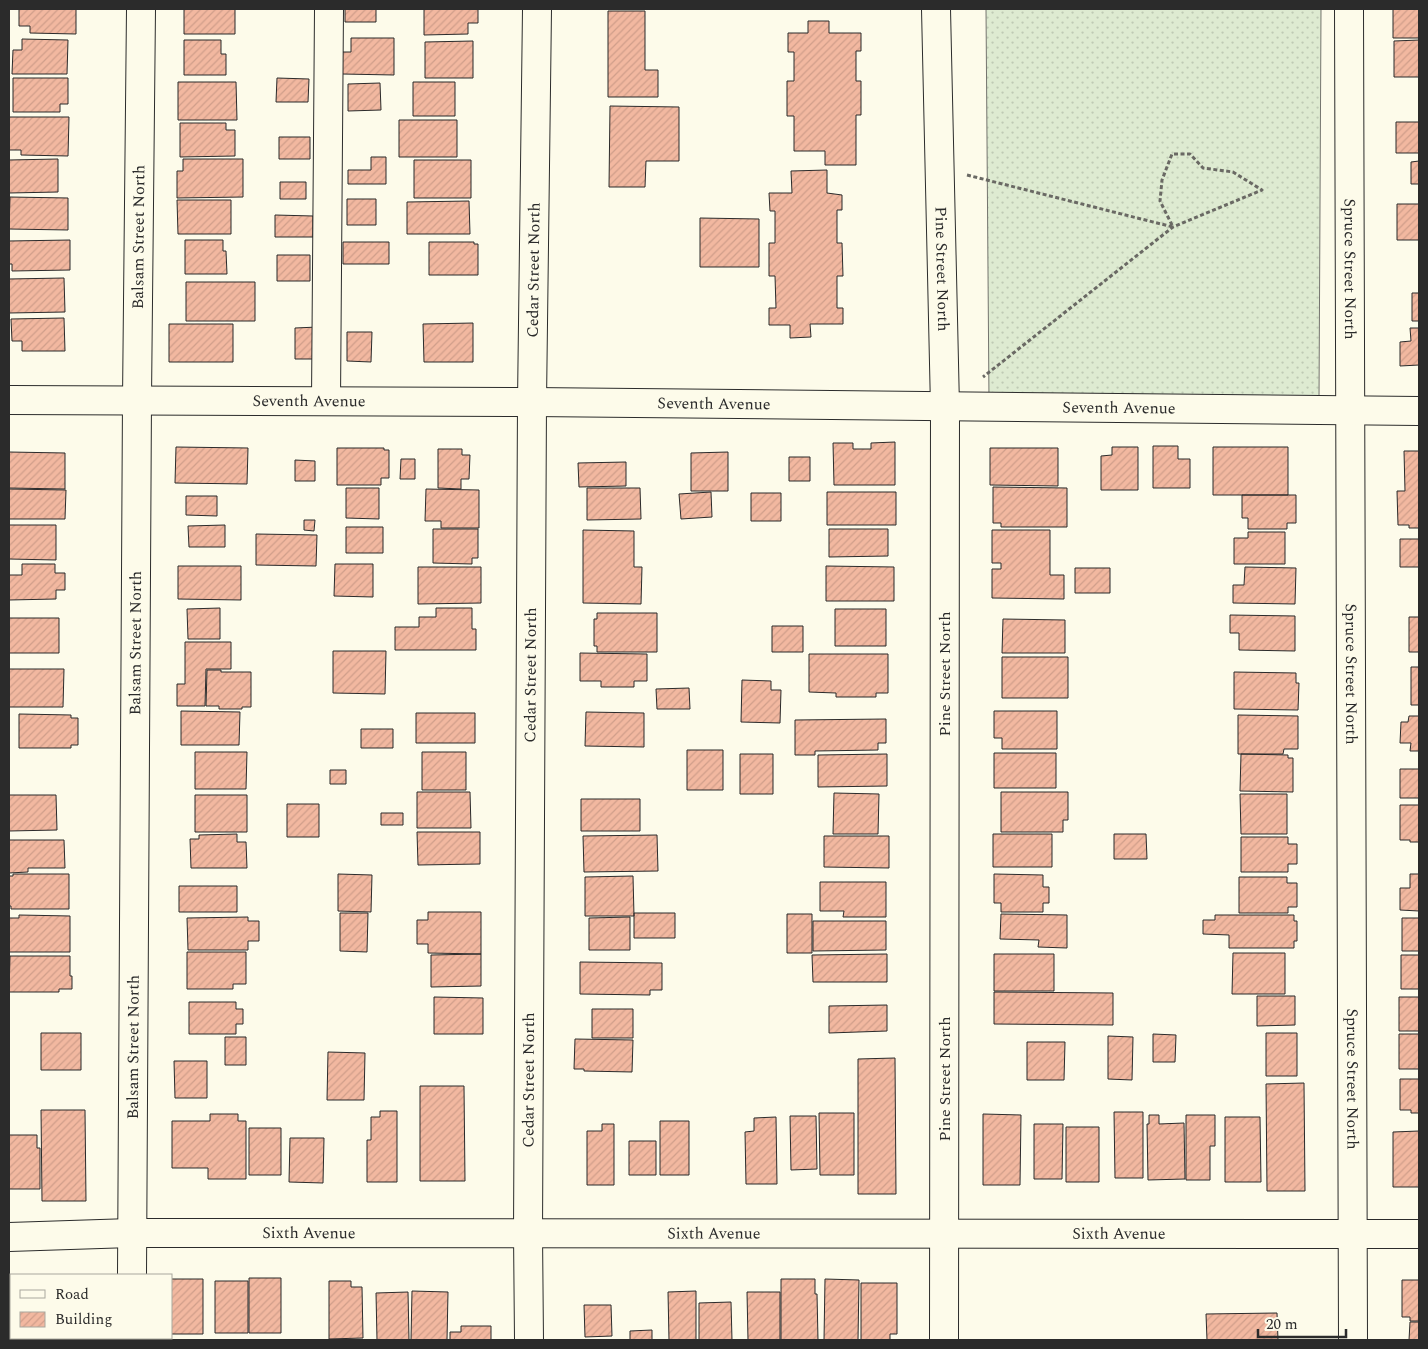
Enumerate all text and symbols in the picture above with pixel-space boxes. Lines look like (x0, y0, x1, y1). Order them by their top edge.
street label: Balsam Street North (126, 165, 151, 309)
street label: Spruce Street North (1338, 198, 1362, 340)
street label: Cedar Street North (521, 202, 547, 338)
street label: Pine Street North (928, 206, 955, 332)
street label: Seventh Avenue (252, 389, 366, 413)
street label: Seventh Avenue (657, 391, 771, 416)
street label: Seventh Avenue (1062, 395, 1176, 421)
street label: Balsam Street North (123, 571, 148, 715)
street label: Spruce Street North (1339, 603, 1363, 745)
street label: Cedar Street North (518, 607, 543, 743)
street label: Pine Street North (933, 611, 957, 737)
street label: Balsam Street North (121, 975, 146, 1119)
street label: Spruce Street North (1340, 1008, 1364, 1150)
street label: Cedar Street North (516, 1012, 541, 1148)
street label: Pine Street North (933, 1016, 957, 1142)
street label: Sixth Avenue (262, 1221, 356, 1245)
street label: Sixth Avenue (667, 1221, 761, 1245)
street label: Sixth Avenue (1072, 1222, 1166, 1246)
legend (10, 1274, 172, 1339)
text: Road (55, 1283, 89, 1306)
scale bar (1258, 1306, 1346, 1338)
text: Building (55, 1308, 112, 1331)
text: 20 m (1266, 1313, 1298, 1336)

